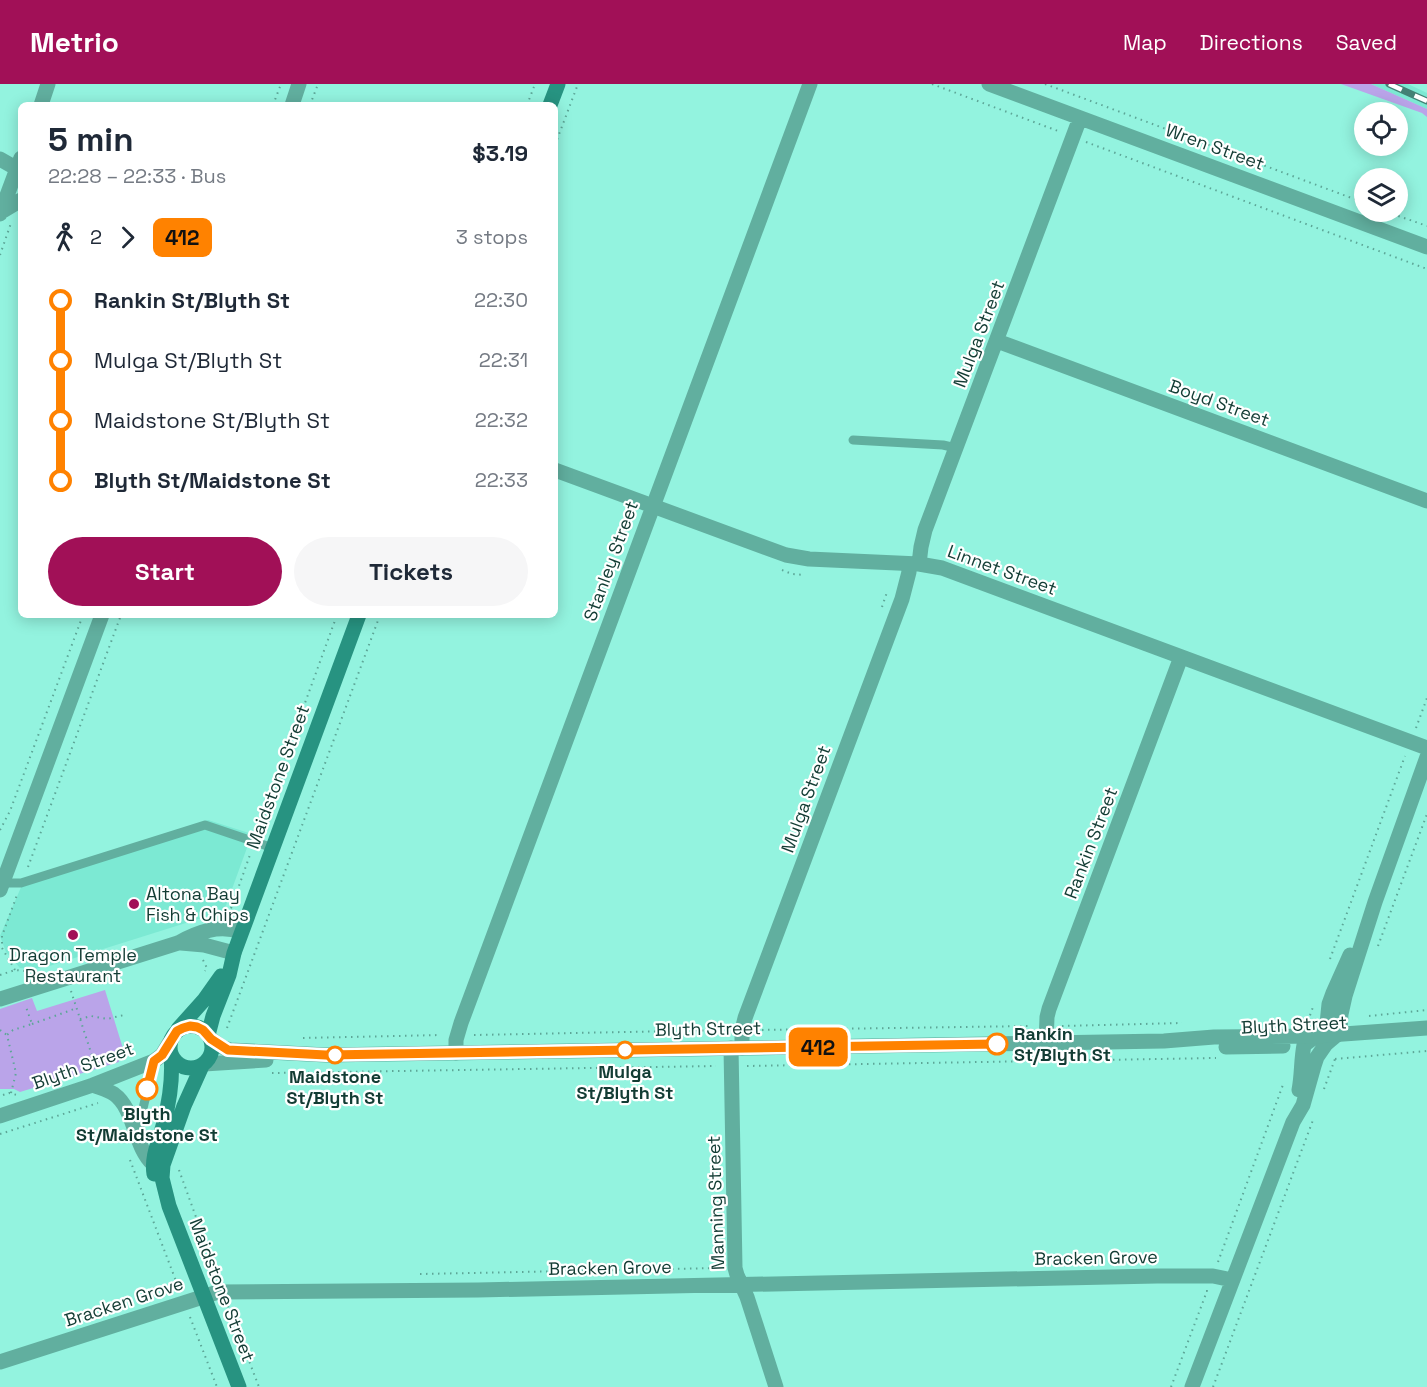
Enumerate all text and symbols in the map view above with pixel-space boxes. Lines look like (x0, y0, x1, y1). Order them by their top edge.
text: Metrio (30, 24, 119, 60)
text: Map (1123, 29, 1167, 56)
text: Directions (1200, 29, 1303, 56)
text: Saved (1336, 29, 1397, 56)
map controls (1354, 102, 1408, 222)
button: locate (1354, 102, 1408, 156)
street label: Wren Street (1163, 118, 1268, 175)
text: 5 min (48, 119, 133, 161)
text: $3.19 (472, 139, 528, 167)
text: 22:28 – 22:33 · Bus (48, 163, 226, 189)
button: layers (1354, 168, 1408, 222)
icon: walk (48, 221, 81, 254)
icon: forward (111, 221, 144, 254)
text: 2 (90, 224, 102, 250)
text: 412 (165, 224, 200, 251)
text: 3 stops (456, 224, 528, 250)
street label: Mulga Street (948, 277, 1009, 390)
text: Rankin St/Blyth St (94, 286, 290, 314)
text: 22:30 (474, 287, 528, 313)
text: Mulga St/Blyth St (94, 346, 282, 374)
text: 22:31 (479, 347, 528, 373)
street label: Boyd Street (1166, 374, 1273, 431)
text: Maidstone St/Blyth St (94, 406, 330, 434)
text: 22:32 (475, 407, 528, 433)
text: Blyth St/Maidstone St (94, 466, 331, 494)
text: 22:33 (475, 467, 528, 493)
street label: Stanley Street (578, 498, 643, 624)
button: Start (48, 537, 282, 606)
button: Tickets (294, 537, 528, 606)
street label: Linnet Street (944, 539, 1060, 600)
street label: Maidstone Street (241, 702, 314, 852)
street label: Mulga Street (775, 742, 836, 856)
street label: Rankin Street (1059, 784, 1122, 902)
place label: Altona Bay Fish & Chips (146, 882, 249, 926)
marker: Altona Bay Fish & Chips (127, 897, 141, 911)
marker: Dragon Temple Restaurant (66, 928, 80, 942)
place label: Dragon Temple Restaurant (9, 943, 137, 987)
street label: Blyth Street (1240, 1010, 1348, 1039)
street label: Blyth Street (655, 1016, 761, 1041)
place label: Rankin St/Blyth St (1014, 1022, 1111, 1066)
line badge: 412 (784, 1028, 852, 1066)
marker: Rankin St/Blyth St (986, 1033, 1008, 1055)
text: 412 (801, 1034, 835, 1061)
street label: Blyth Street (29, 1037, 137, 1095)
marker: Mulga St/Blyth St (616, 1041, 634, 1059)
marker: Maidstone St/Blyth St (326, 1046, 344, 1064)
place label: Mulga St/Blyth St (577, 1060, 673, 1104)
place label: Maidstone St/Blyth St (287, 1065, 383, 1109)
marker: Blyth St/Maidstone St (136, 1078, 158, 1100)
place label: Blyth St/Maidstone St (76, 1102, 218, 1146)
street label: Manning Street (702, 1135, 729, 1271)
street label: Maidstone Street (185, 1215, 260, 1365)
street label: Bracken Grove (1034, 1245, 1158, 1270)
street label: Bracken Grove (548, 1255, 672, 1280)
street label: Bracken Grove (61, 1271, 186, 1332)

